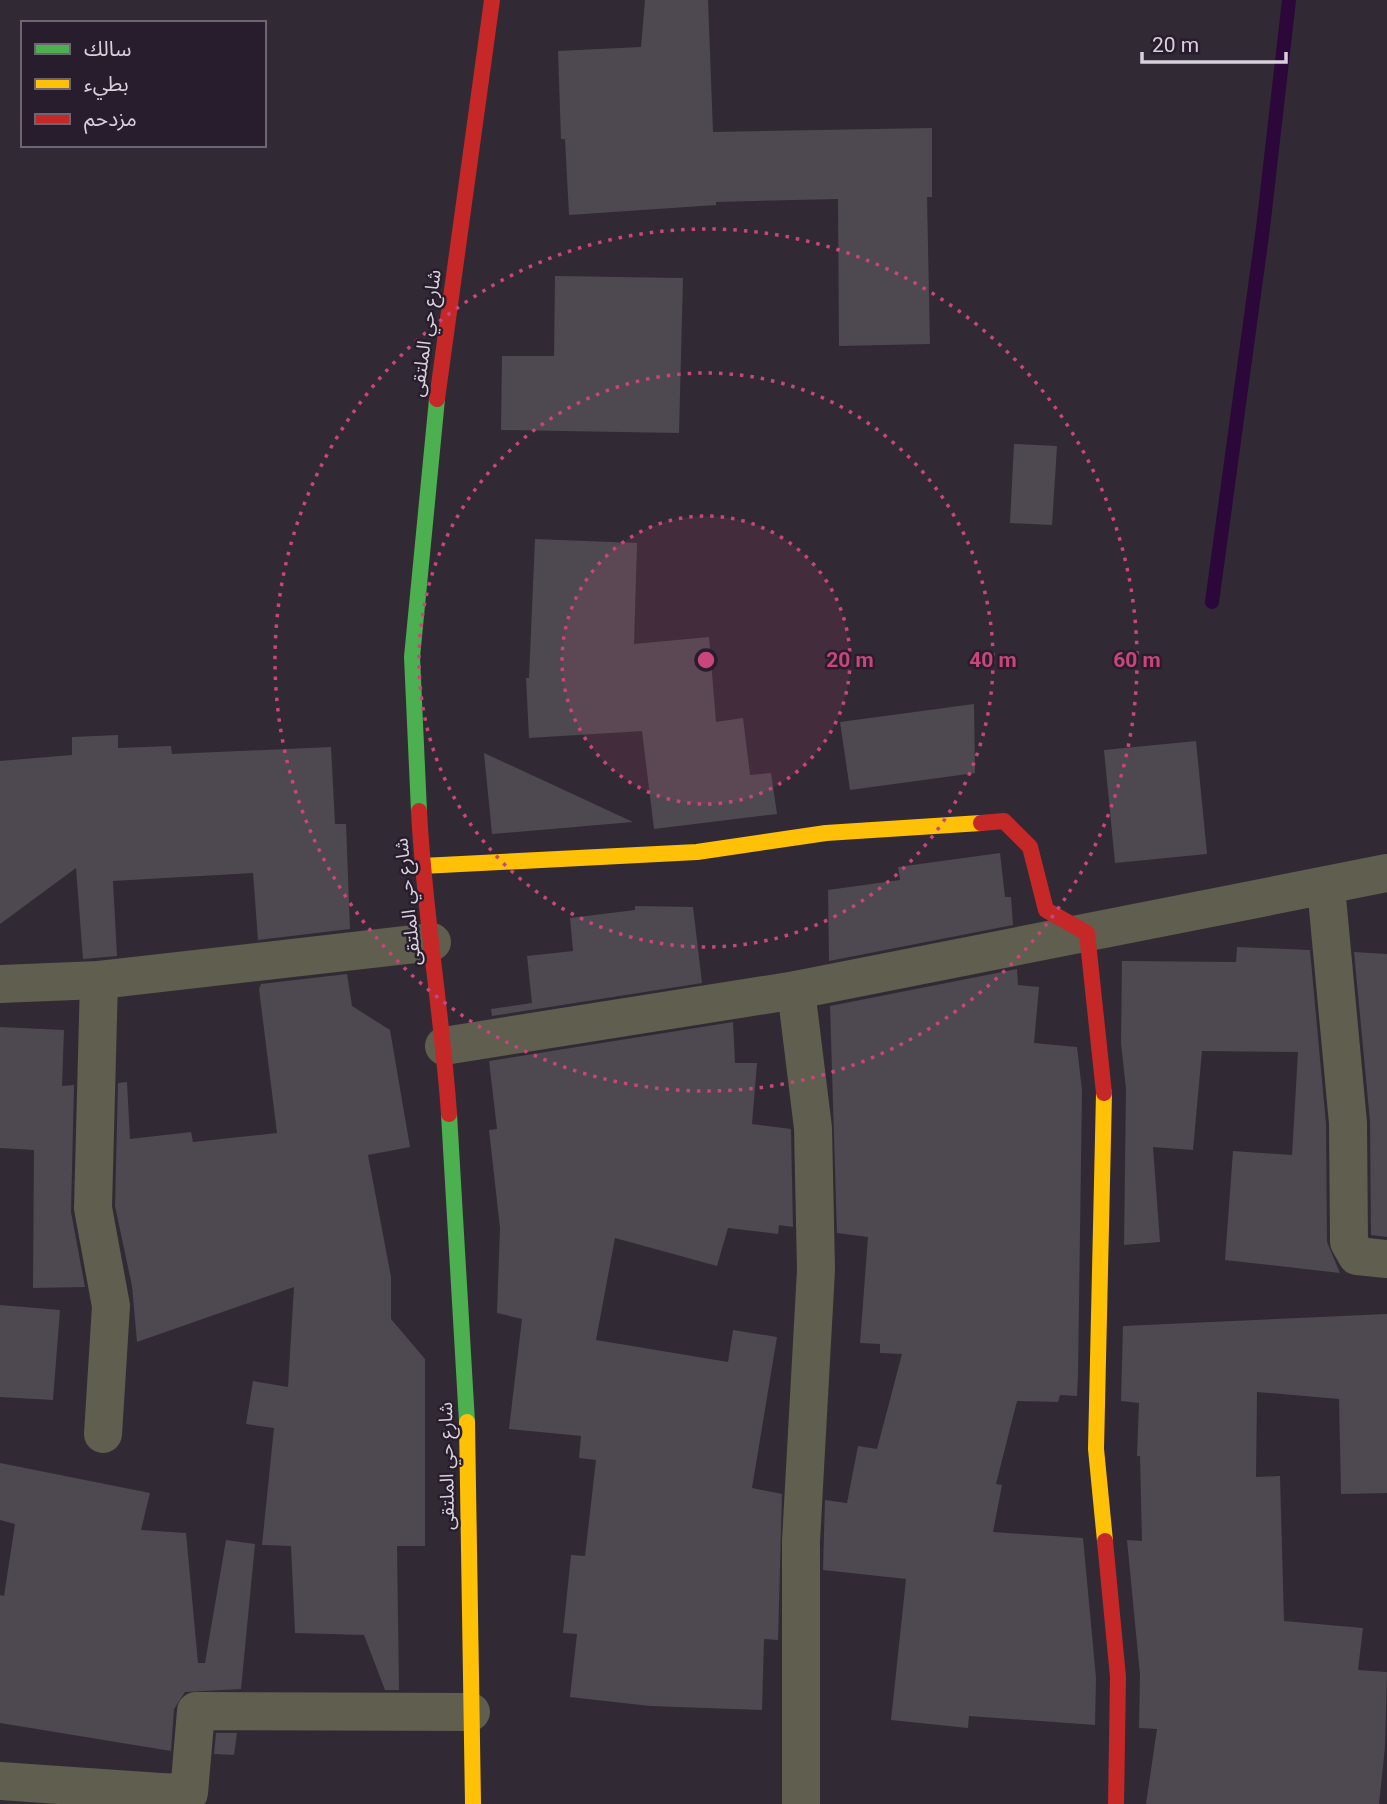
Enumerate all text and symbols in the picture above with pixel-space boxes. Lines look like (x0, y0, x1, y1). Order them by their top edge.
legend (21, 21, 266, 147)
scale bar (1142, 21, 1286, 65)
text: 20 m (1152, 33, 1199, 57)
text: سالك (84, 37, 131, 61)
text: بطيء (84, 72, 129, 100)
text: مزدحم (84, 107, 137, 134)
street label: شارع حي الملتقى (405, 268, 449, 399)
centre of rings (694, 648, 718, 672)
text: 20 m (826, 648, 874, 672)
text: 40 m (969, 648, 1017, 672)
text: 60 m (1113, 648, 1161, 672)
street label: شارع حي الملتقى (389, 837, 429, 967)
street label: شارع حي الملتقى (434, 1402, 463, 1530)

